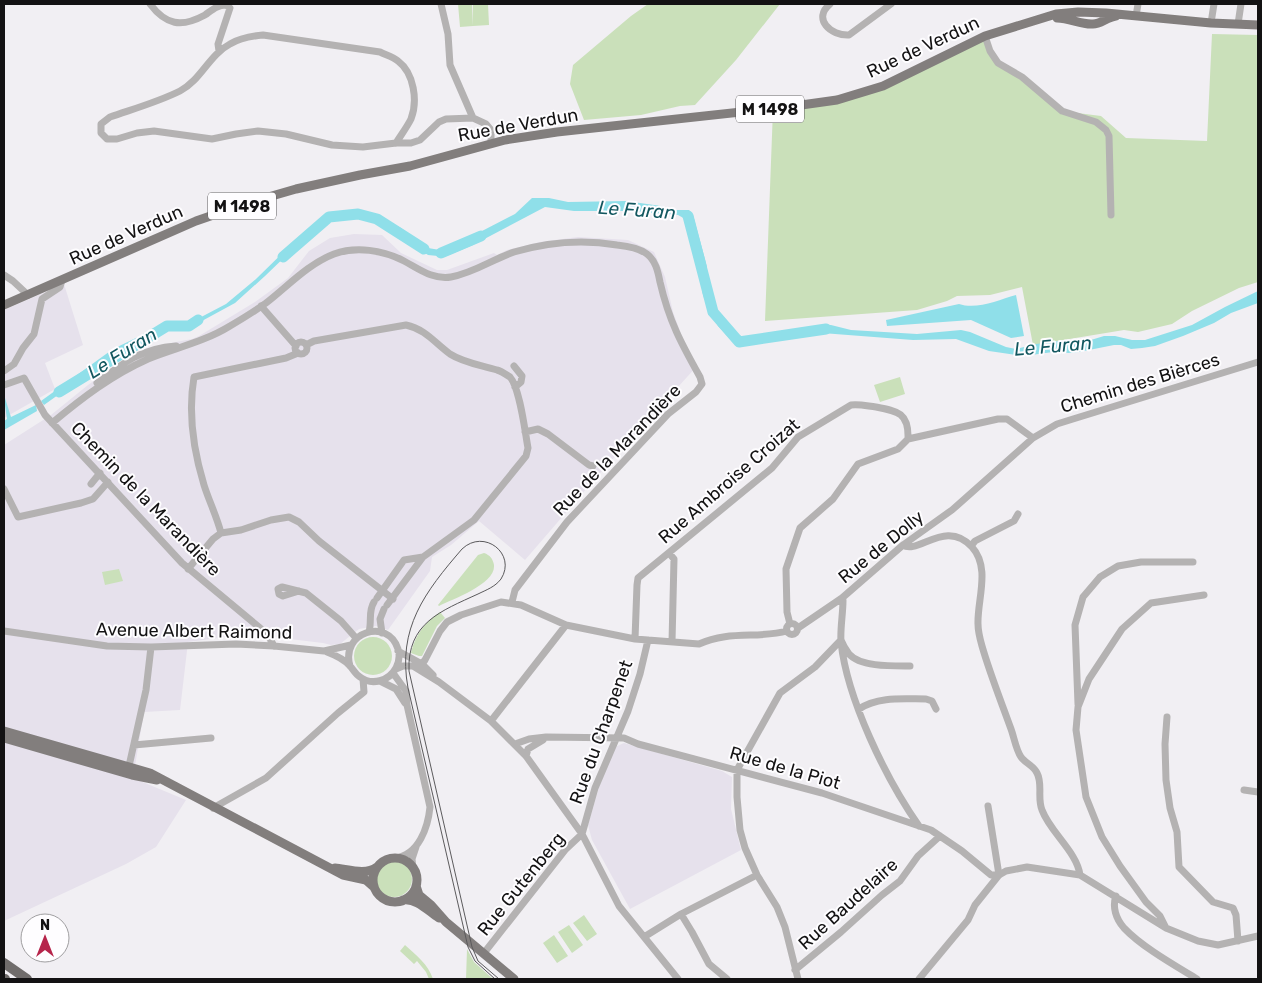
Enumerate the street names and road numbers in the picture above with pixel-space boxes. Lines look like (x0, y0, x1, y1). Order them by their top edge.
street label: Rue de Verdun (863, 11, 983, 83)
road number: M 1498 (736, 96, 804, 122)
street label: Rue de Verdun (456, 104, 580, 146)
road number: M 1498 (208, 192, 276, 220)
street label: Rue de Verdun (66, 200, 186, 270)
street label: Chemin des Bièrces (1058, 348, 1222, 418)
street label: Rue de la Marandière (548, 380, 686, 520)
street label: Rue Ambroise Croizat (654, 414, 804, 548)
street label: Chemin de la Marandière (66, 417, 226, 581)
street label: Rue de Dolly (834, 506, 928, 588)
street label: Avenue Albert Raimond (96, 618, 292, 644)
street label: Rue du Charpenet (565, 657, 637, 807)
street label: Rue de la Piot (727, 742, 843, 794)
street label: Rue Gutenberg (473, 828, 569, 940)
street label: Rue Baudelaire (794, 854, 902, 954)

